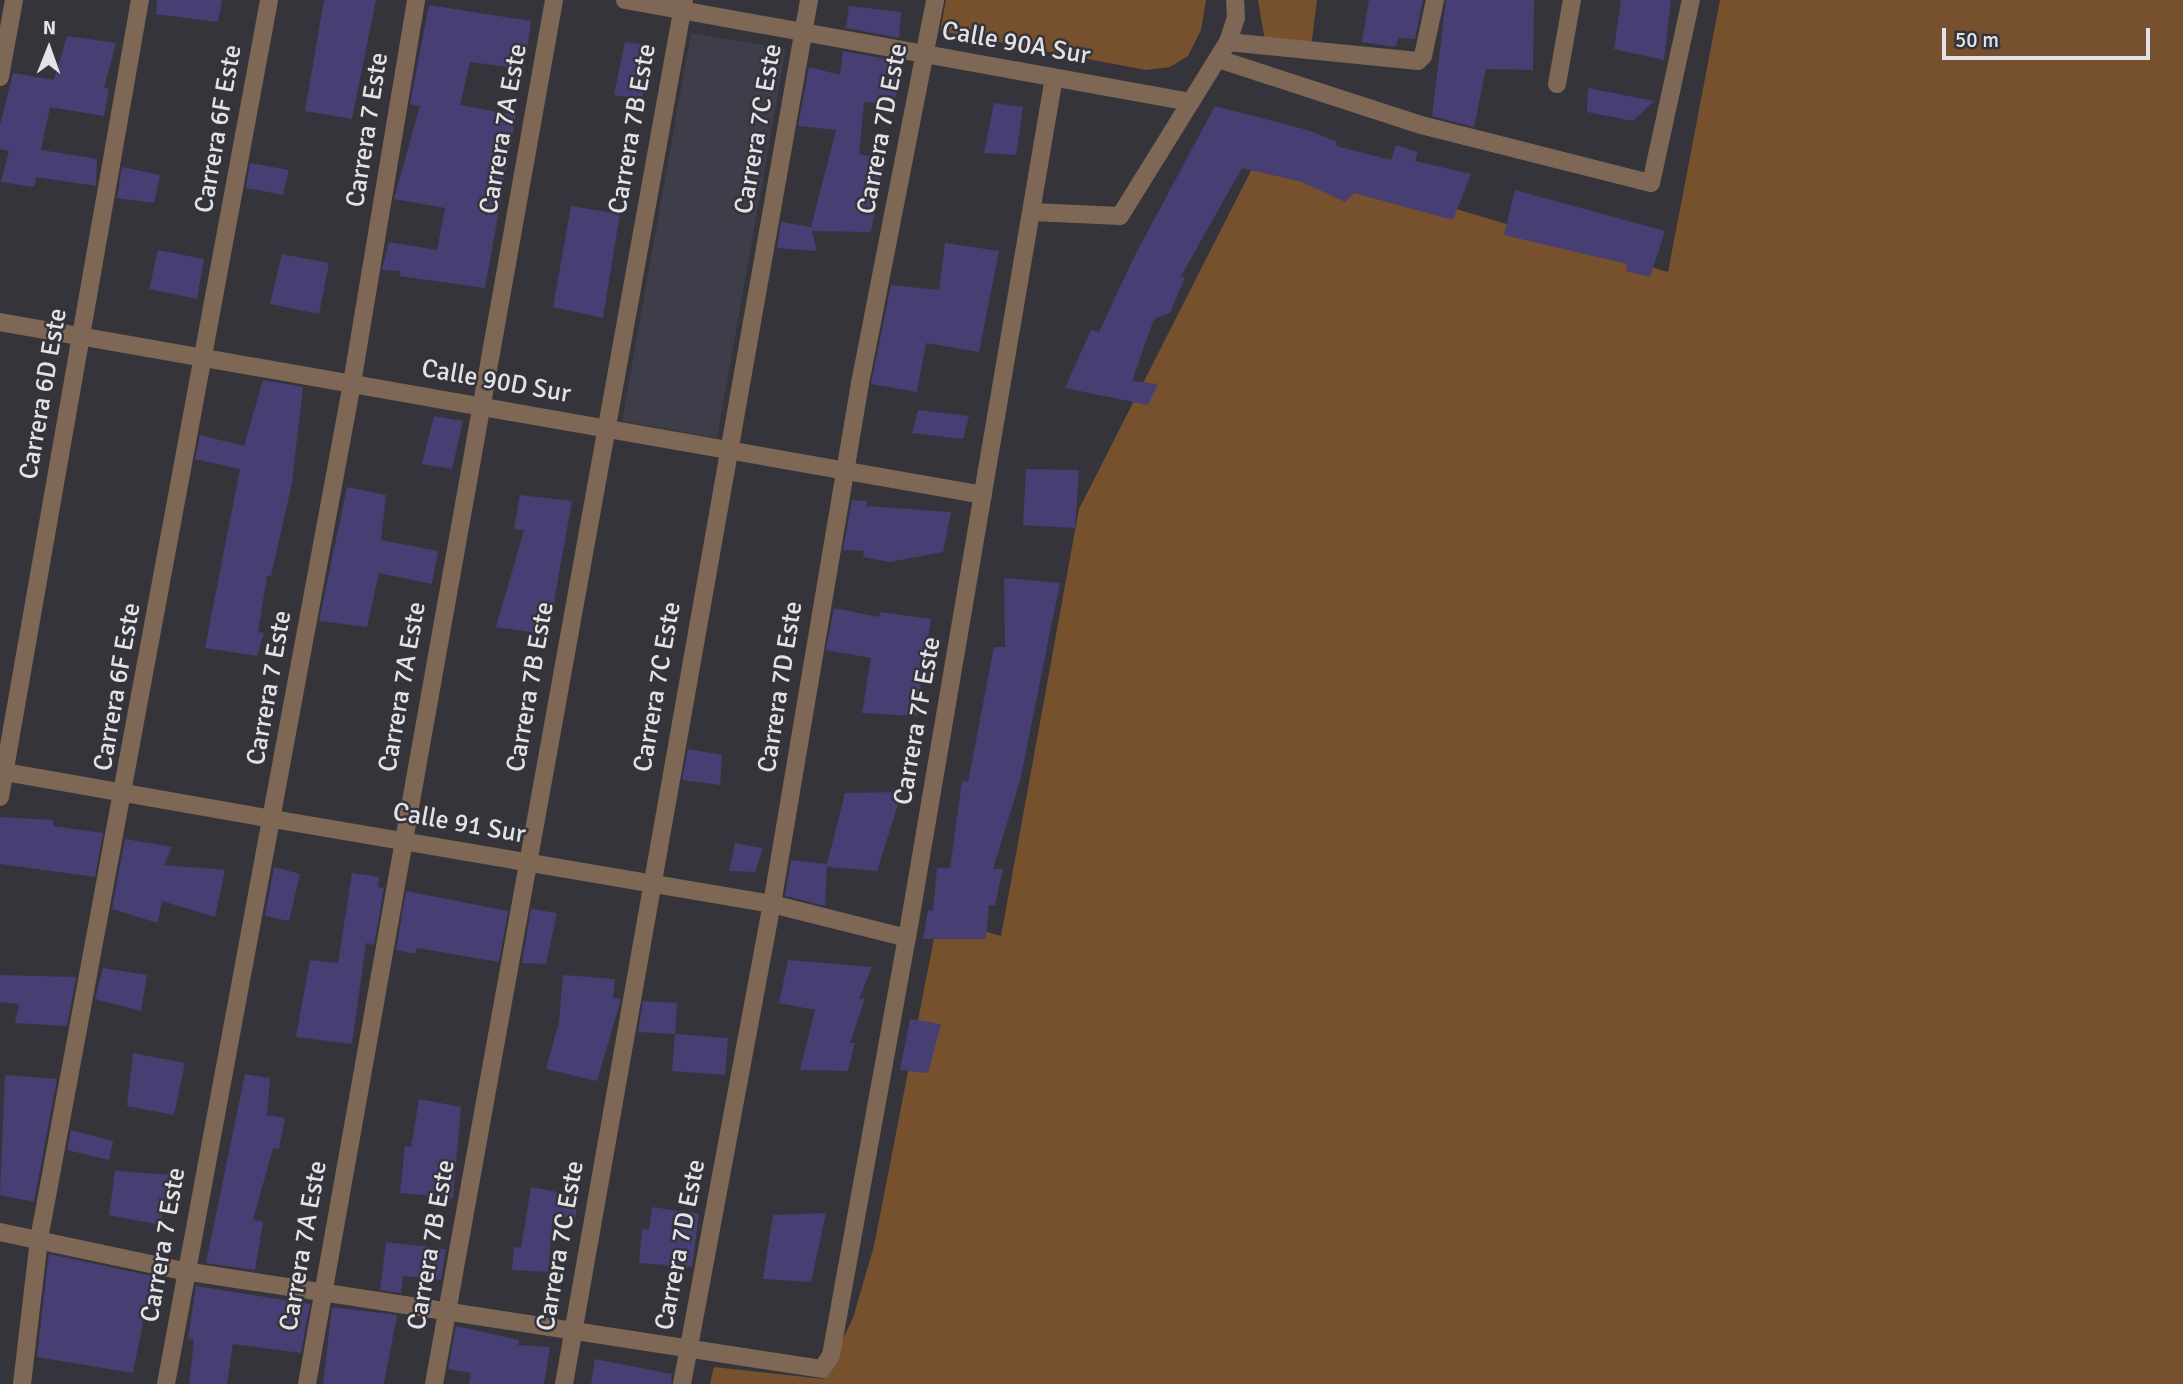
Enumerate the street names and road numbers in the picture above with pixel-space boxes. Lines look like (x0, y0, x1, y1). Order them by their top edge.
street label: Calle 90A Sur (939, 16, 1093, 72)
street label: Carrera 7A Este (474, 41, 534, 217)
street label: Carrera 7D Este (851, 41, 915, 217)
street label: Carrera 7B Este (603, 42, 663, 216)
street label: Carrera 7C Este (729, 42, 789, 216)
street label: Carrera 6F Este (189, 43, 249, 215)
street label: Carrera 7 Este (340, 50, 396, 210)
street label: Carrera 6D Este (14, 306, 74, 482)
street label: Calle 90D Sur (419, 354, 573, 410)
street label: Carrera 7A Este (373, 599, 433, 775)
street label: Carrera 7D Este (752, 599, 810, 775)
street label: Carrera 7B Este (501, 600, 561, 774)
street label: Carrera 7C Este (628, 600, 688, 774)
street label: Carrera 6F Este (88, 601, 148, 773)
street label: Carrera 7 Este (241, 608, 299, 768)
street label: Carrera 7F Este (888, 635, 948, 807)
street label: Calle 91 Sur (390, 797, 528, 851)
street label: Carrera 7D Este (649, 1157, 713, 1333)
street label: Carrera 7A Este (274, 1158, 334, 1334)
street label: Carrera 7B Este (402, 1158, 462, 1332)
street label: Carrera 7C Este (531, 1159, 591, 1333)
street label: Carrera 7 Este (135, 1165, 193, 1325)

